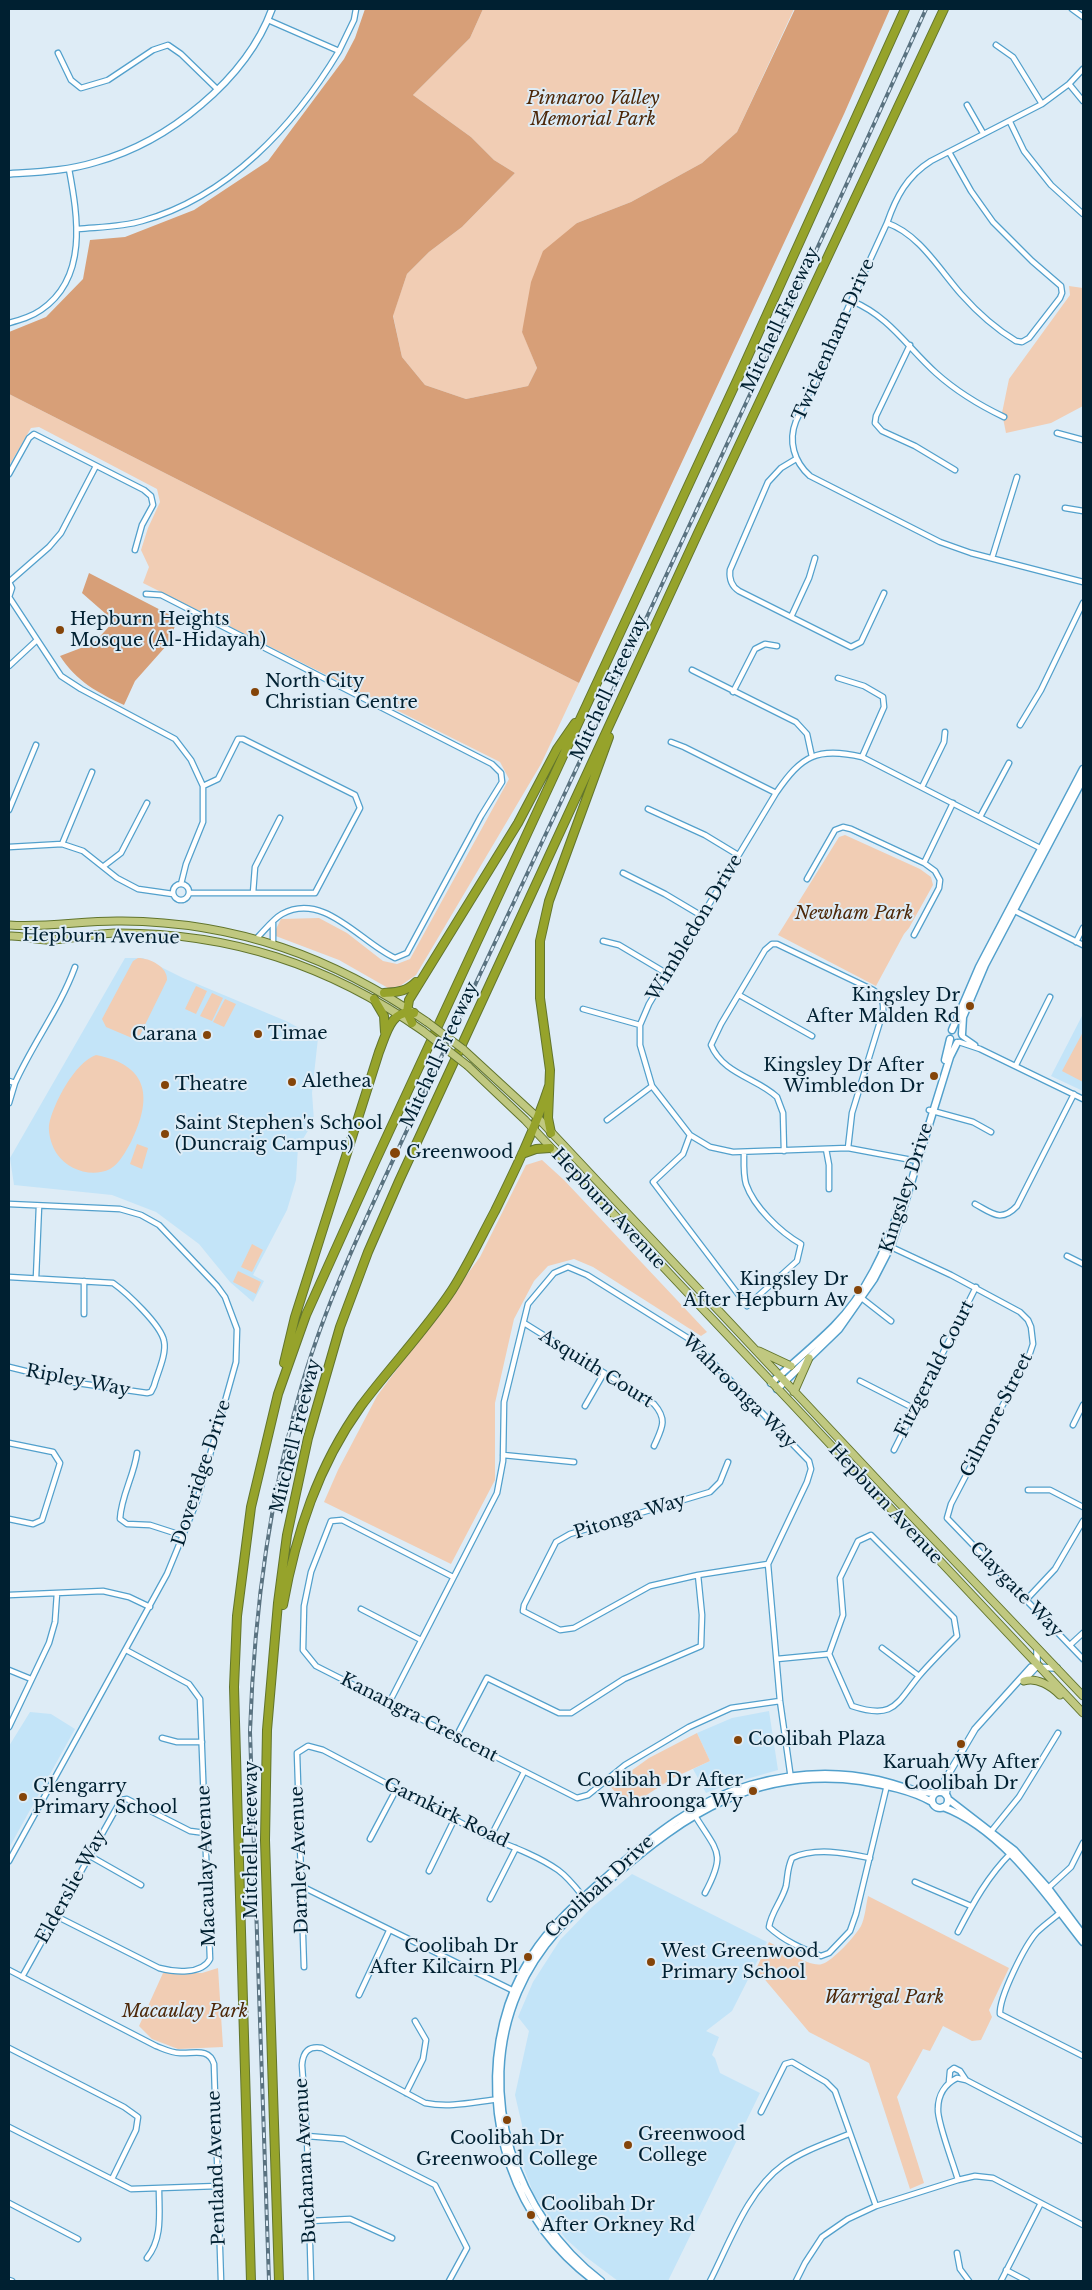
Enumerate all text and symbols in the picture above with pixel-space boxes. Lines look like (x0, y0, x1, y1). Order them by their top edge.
park label: Pinnaroo Valley Memorial Park (527, 88, 659, 130)
street label: Mitchell Freeway (738, 244, 824, 396)
street label: Twickenham Drive (788, 255, 880, 425)
place label: Hepburn Heights Mosque (Al-Hidayah) (70, 609, 266, 652)
street label: Mitchell Freeway (567, 612, 653, 764)
marker: Hepburn Heights Mosque (Al-Hidayah) (54, 624, 66, 636)
place label: North City Christian Centre (265, 671, 418, 714)
marker: North City Christian Centre (249, 686, 261, 698)
street label: Wimbledon Drive (643, 851, 747, 1005)
park label: Newham Park (795, 903, 913, 925)
street label: Hepburn Avenue (22, 925, 180, 949)
street label: Mitchell Freeway (397, 979, 483, 1131)
place label: Kingsley Dr After Malden Rd (806, 985, 960, 1028)
marker: Kingsley Dr After Malden Rd (964, 1000, 976, 1012)
place label: Timae (268, 1023, 328, 1045)
place label: Carana (132, 1024, 197, 1046)
marker: Timae (252, 1028, 264, 1040)
marker: Carana (201, 1029, 213, 1041)
place label: Kingsley Dr After Wimbledon Dr (763, 1055, 924, 1098)
marker: Kingsley Dr After Wimbledon Dr (928, 1070, 940, 1082)
place label: Alethea (302, 1071, 372, 1093)
place label: Theatre (175, 1074, 248, 1096)
marker: Alethea (286, 1076, 298, 1088)
marker: Theatre (159, 1079, 171, 1091)
place label: Saint Stephen's School (Duncraig Campus) (175, 1113, 383, 1156)
street label: Kingsley Drive (876, 1120, 938, 1256)
marker: Saint Stephen's School (Duncraig Campus) (159, 1128, 171, 1140)
place label: Greenwood (406, 1142, 513, 1164)
street label: Hepburn Avenue (546, 1144, 670, 1274)
marker: Greenwood (388, 1146, 402, 1160)
place label: Kingsley Dr After Hepburn Av (683, 1269, 848, 1312)
marker: Kingsley Dr After Hepburn Av (852, 1284, 864, 1296)
street label: Fitzgerald Court (891, 1297, 979, 1441)
street label: Asquith Court (535, 1325, 657, 1413)
street label: Wahroonga Way (677, 1330, 801, 1454)
street label: Gilmore Street (956, 1349, 1038, 1481)
street label: Mitchell Freeway (266, 1356, 326, 1516)
street label: Ripley Way (24, 1360, 132, 1402)
street label: Doveridge Drive (168, 1397, 236, 1549)
street label: Hepburn Avenue (823, 1439, 947, 1569)
street label: Pitonga Way (571, 1490, 689, 1544)
street label: Claygate Way (965, 1538, 1067, 1642)
street label: Kanangra Crescent (337, 1669, 501, 1767)
place label: Coolibah Plaza (748, 1729, 885, 1751)
marker: Coolibah Plaza (732, 1734, 744, 1746)
marker: Karuah Wy After Coolibah Dr (955, 1738, 967, 1750)
place label: Karuah Wy After Coolibah Dr (883, 1752, 1039, 1795)
street label: Mitchell Freeway (241, 1761, 263, 1919)
place label: Coolibah Dr After Wahroonga Wy (577, 1770, 743, 1812)
street label: Garnkirk Road (380, 1773, 512, 1853)
place label: Glengarry Primary School (33, 1776, 178, 1818)
street label: Macaulay Avenue (193, 1785, 221, 1947)
marker: Coolibah Dr After Wahroonga Wy (747, 1785, 759, 1797)
street label: Darnley Avenue (287, 1786, 313, 1934)
marker: Glengarry Primary School (17, 1791, 29, 1803)
street label: Elderslie Way (32, 1827, 112, 1947)
street label: Coolibah Drive (541, 1831, 659, 1943)
place label: Coolibah Dr After Kilcairn Pl (370, 1936, 518, 1978)
place label: West Greenwood Primary School (661, 1941, 819, 1984)
marker: Coolibah Dr After Kilcairn Pl (522, 1951, 534, 1963)
marker: West Greenwood Primary School (645, 1956, 657, 1968)
park label: Warrigal Park (824, 1987, 944, 2009)
park label: Macaulay Park (122, 2001, 248, 2023)
street label: Buchanan Avenue (291, 2077, 321, 2245)
street label: Pentland Avenue (203, 2090, 231, 2246)
marker: Coolibah Dr Greenwood College (501, 2114, 513, 2126)
place label: Greenwood College (638, 2124, 745, 2166)
place label: Coolibah Dr Greenwood College (416, 2128, 598, 2170)
marker: Greenwood College (622, 2139, 634, 2151)
place label: Coolibah Dr After Orkney Rd (541, 2194, 695, 2236)
marker: Coolibah Dr After Orkney Rd (525, 2209, 537, 2221)

